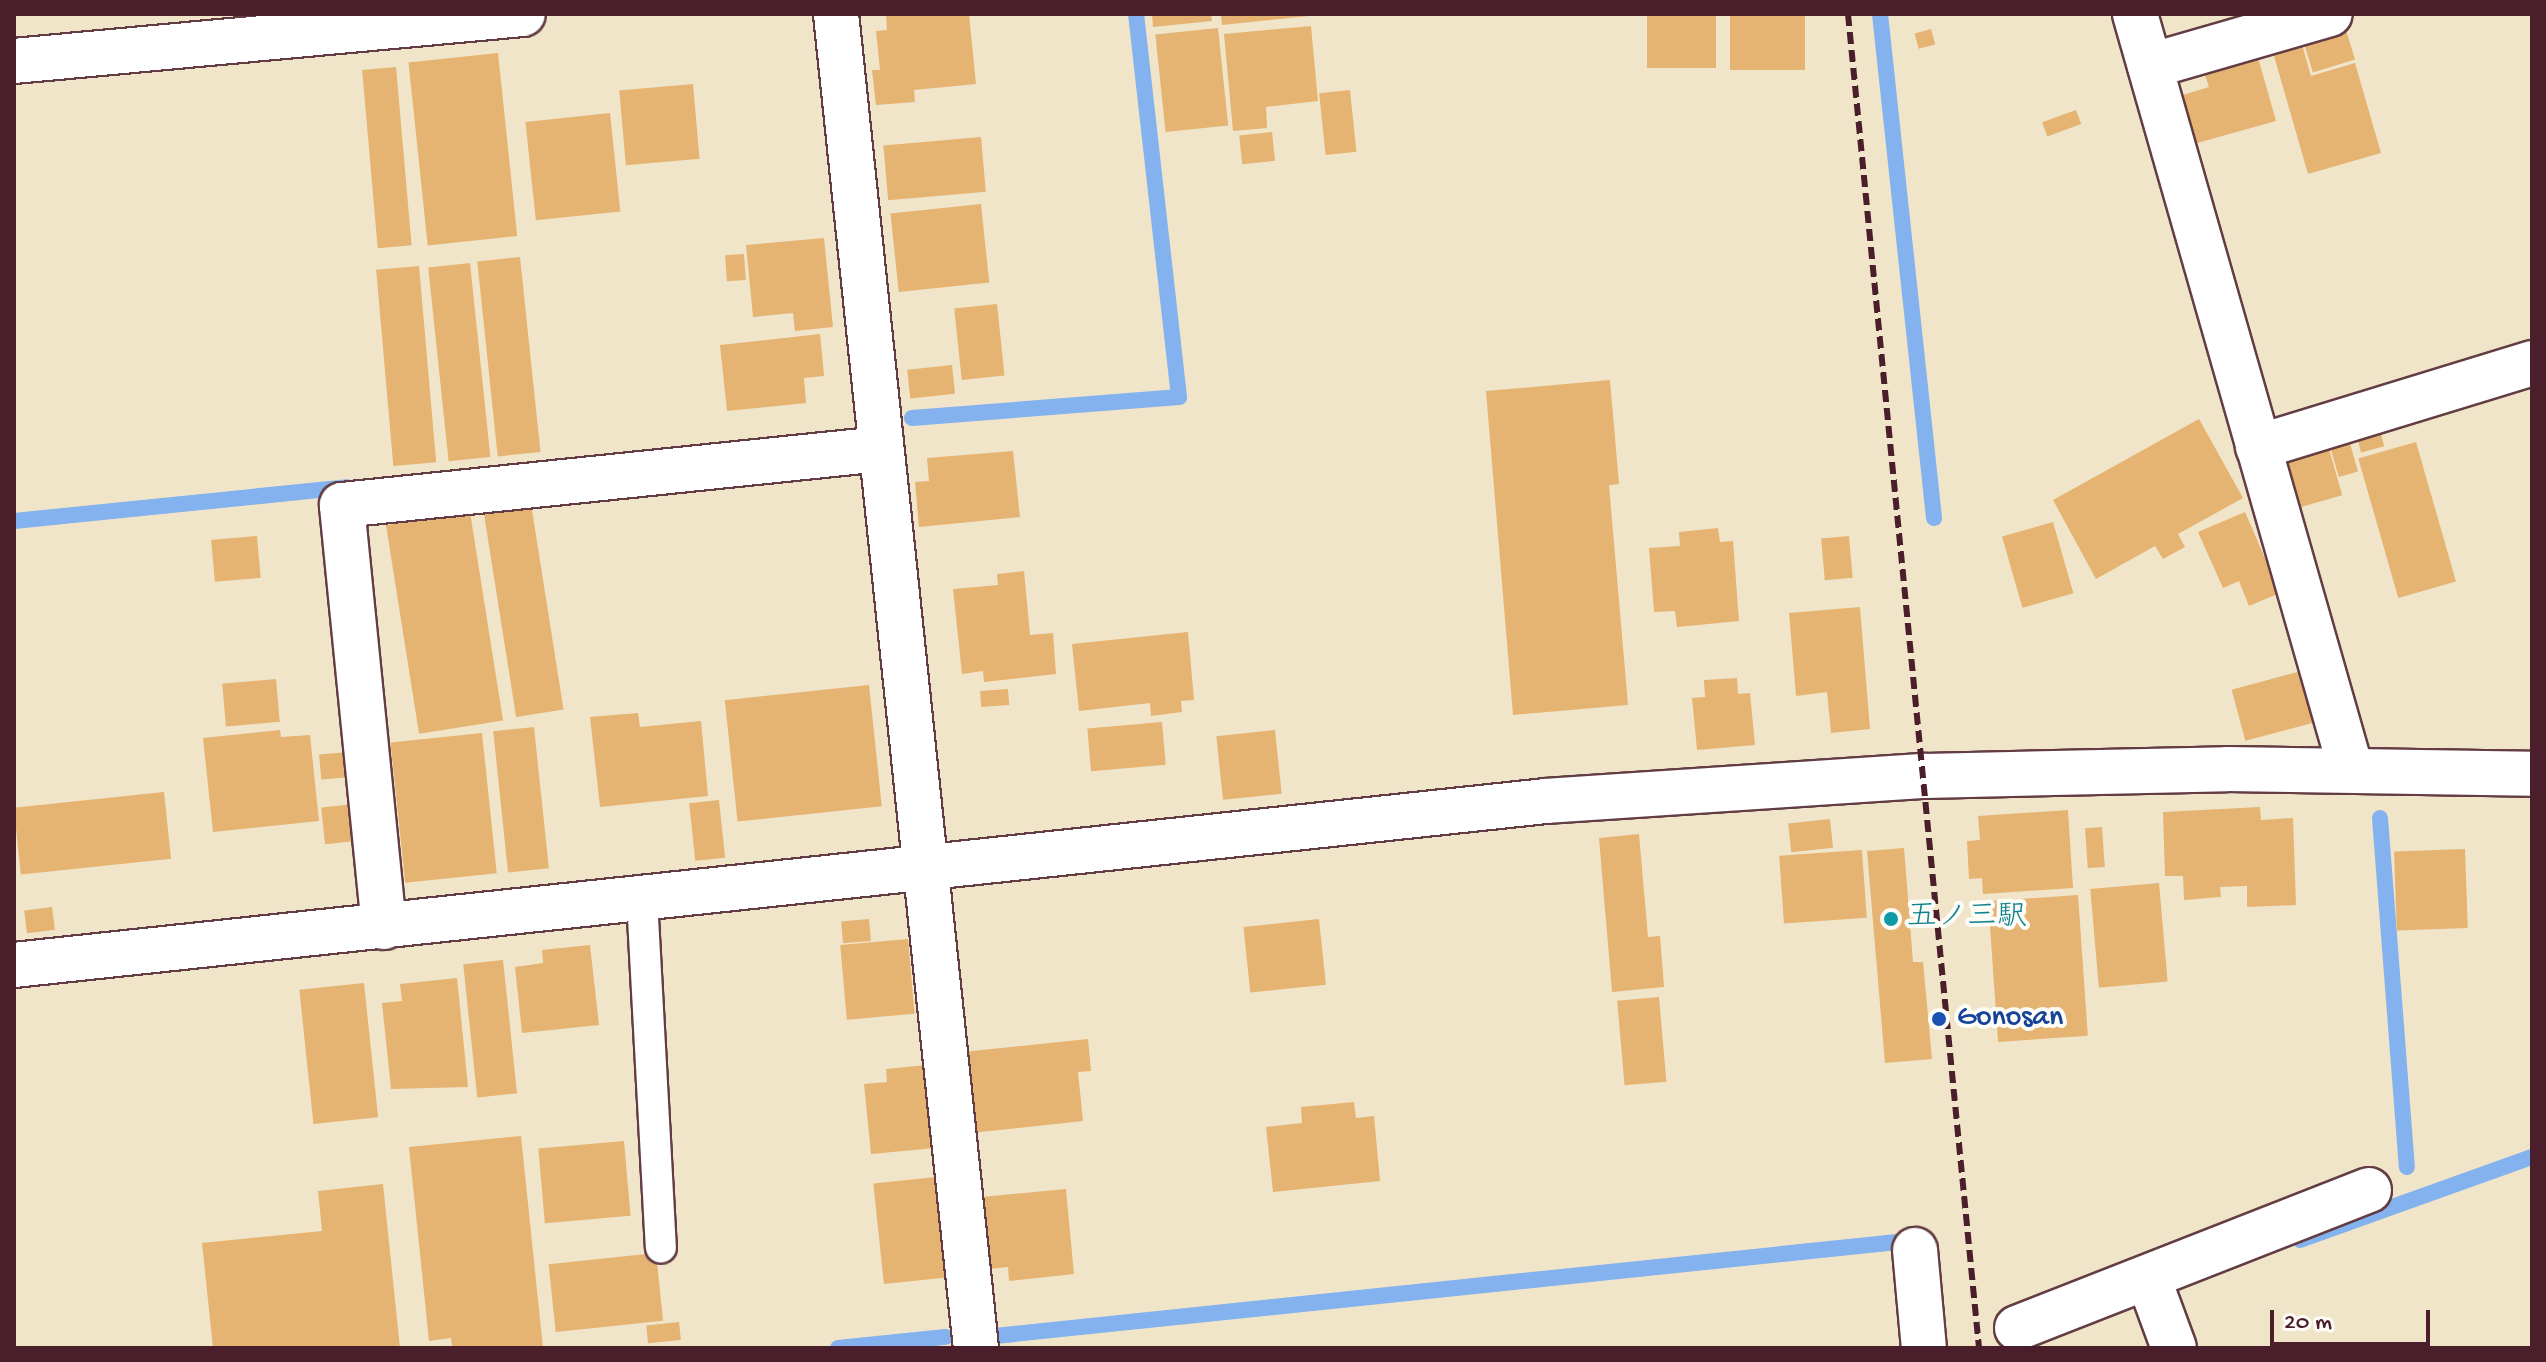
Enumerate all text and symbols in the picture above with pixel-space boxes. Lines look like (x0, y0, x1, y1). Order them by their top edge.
place label: 五ノ三駅 (1907, 901, 2027, 937)
marker: 五ノ三駅 (1882, 910, 1900, 928)
place label: Gonosan (1957, 1001, 2063, 1037)
marker: Gonosan (1928, 1008, 1950, 1030)
scale bar (2274, 1294, 2434, 1344)
text: 20 m (2284, 1309, 2332, 1338)

